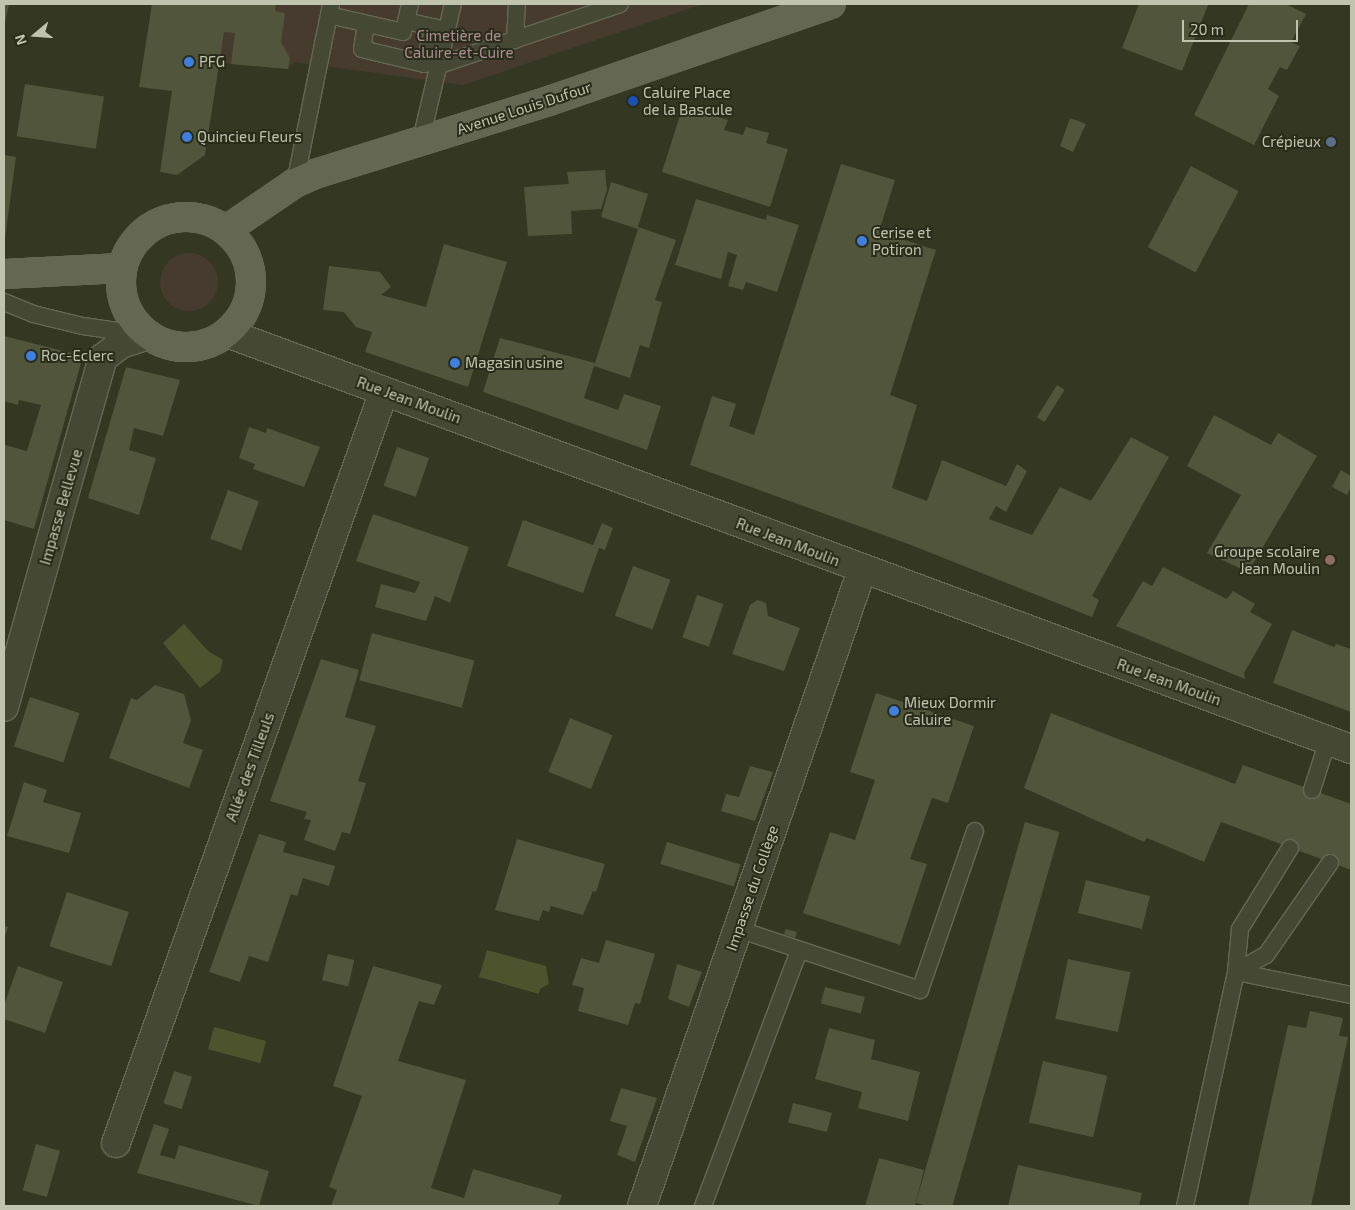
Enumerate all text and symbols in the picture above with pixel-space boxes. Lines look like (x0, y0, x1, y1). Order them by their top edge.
north arrow (10, 10, 60, 60)
scale bar (1185, 10, 1301, 42)
text: 20 m (1190, 20, 1224, 38)
park label: Cimetière de Caluire-et-Cuire (404, 26, 514, 61)
text: N (11, 32, 30, 47)
place label: PFG (199, 53, 225, 71)
marker: PFG (183, 56, 195, 68)
street label: Avenue Louis Dufour (455, 78, 593, 138)
place label: Caluire Place de la Bascule (643, 83, 733, 118)
marker: Caluire Place de la Bascule (627, 95, 639, 107)
place label: Quincieu Fleurs (197, 128, 302, 146)
marker: Quincieu Fleurs (181, 131, 193, 143)
place label: Crépieux (1262, 133, 1321, 151)
marker: Crépieux (1325, 136, 1337, 148)
place label: Cerise et Potiron (872, 223, 931, 258)
marker: Cerise et Potiron (856, 235, 868, 247)
place label: Roc-Eclerc (41, 347, 114, 365)
marker: Roc-Eclerc (25, 350, 37, 362)
place label: Magasin usine (465, 354, 563, 372)
marker: Magasin usine (449, 357, 461, 369)
street label: Rue Jean Moulin (354, 373, 464, 427)
street label: Impasse Bellevue (36, 447, 86, 567)
street label: Rue Jean Moulin (734, 514, 842, 570)
place label: Groupe scolaire Jean Moulin (1214, 542, 1320, 577)
marker: Groupe scolaire Jean Moulin (1324, 554, 1336, 566)
street label: Rue Jean Moulin (1114, 655, 1224, 709)
place label: Mieux Dormir Caluire (904, 693, 996, 728)
marker: Mieux Dormir Caluire (888, 705, 900, 717)
street label: Allée des Tilleuls (222, 710, 278, 824)
street label: Impasse du Collège (722, 823, 782, 953)

